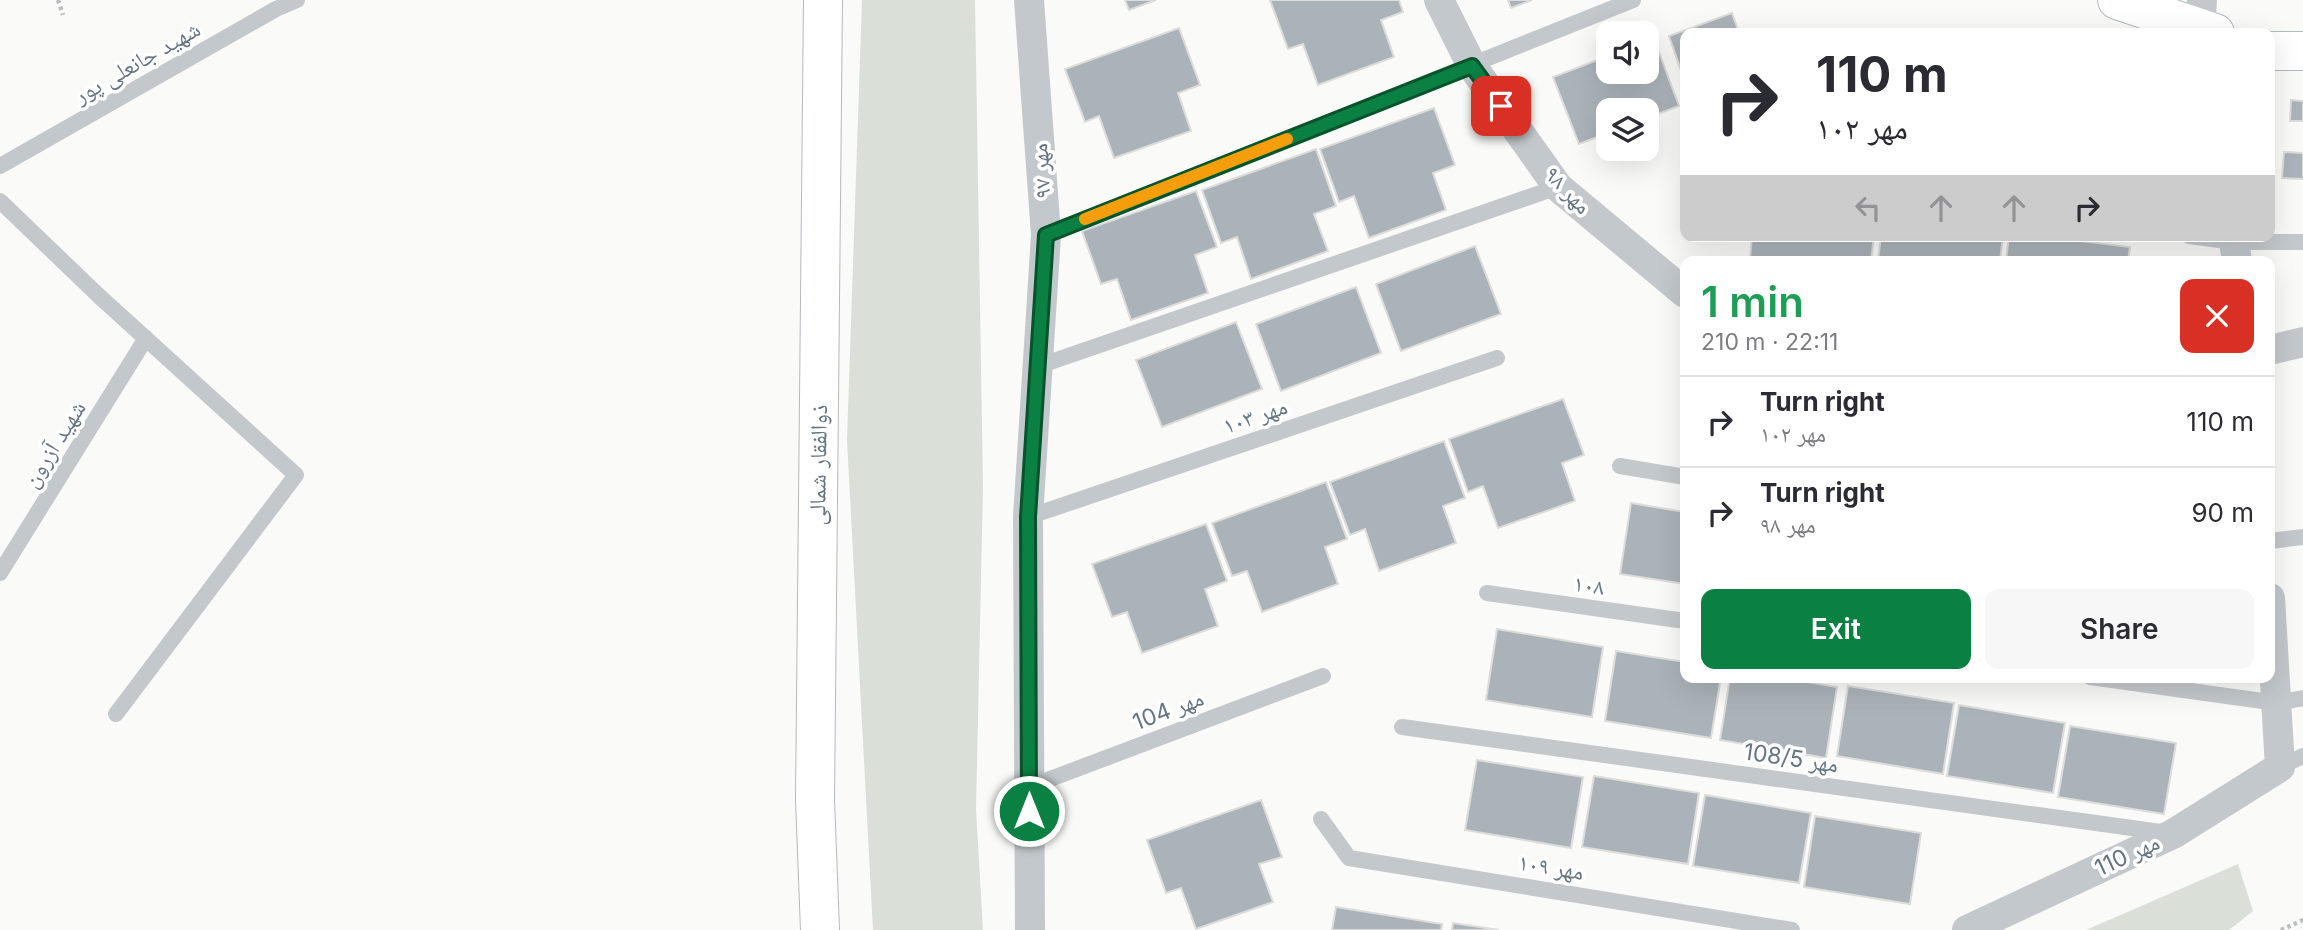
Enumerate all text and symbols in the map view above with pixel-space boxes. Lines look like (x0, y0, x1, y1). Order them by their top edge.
street label: شهید جانعلی پور (68, 15, 205, 110)
map controls (1596, 21, 1659, 161)
button: sound (1596, 21, 1659, 84)
text: 110 m (1816, 45, 1948, 104)
icon: right (1701, 56, 1792, 147)
pin (1471, 76, 1531, 136)
icon: arrive (1482, 87, 1520, 125)
button: layers (1596, 98, 1659, 161)
text: مهر ۱۰۲ (1816, 108, 1908, 147)
street label: مهر ۹۷ (1025, 142, 1057, 200)
street label: مهر ۹۸ (1539, 160, 1597, 220)
icon: left (1849, 189, 1887, 227)
icon: ahead (1922, 189, 1960, 227)
icon: ahead (1995, 189, 2033, 227)
icon: right (2068, 189, 2106, 227)
text: 1 min (1701, 276, 1804, 327)
button: close (2180, 279, 2254, 353)
text: 210 m · 22:11 (1701, 328, 1838, 356)
text: Turn right (1760, 386, 1885, 417)
street label: مهر ۱۰۳ (1219, 392, 1291, 440)
street label: شهید آزرون (16, 395, 92, 493)
icon: right (1701, 403, 1739, 441)
street label: ذوالفقار شمالی (803, 404, 833, 526)
text: 110 m (2186, 406, 2254, 437)
text: مهر ۱۰۲ (1760, 420, 1826, 448)
text: Turn right (1760, 477, 1885, 508)
icon: right (1701, 494, 1739, 532)
text: 90 m (2191, 497, 2254, 528)
text: مهر ۹۸ (1760, 511, 1816, 539)
street label: ۱۰۸ (1572, 569, 1606, 601)
button: Exit (1701, 589, 1971, 669)
button: Share (1985, 589, 2254, 669)
street label: مهر 104 (1129, 684, 1207, 736)
street label: مهر 108/5 (1742, 737, 1840, 779)
position arrow (992, 774, 1066, 848)
street label: مهر 110 (2090, 828, 2164, 882)
street label: مهر ۱۰۹ (1516, 848, 1586, 886)

